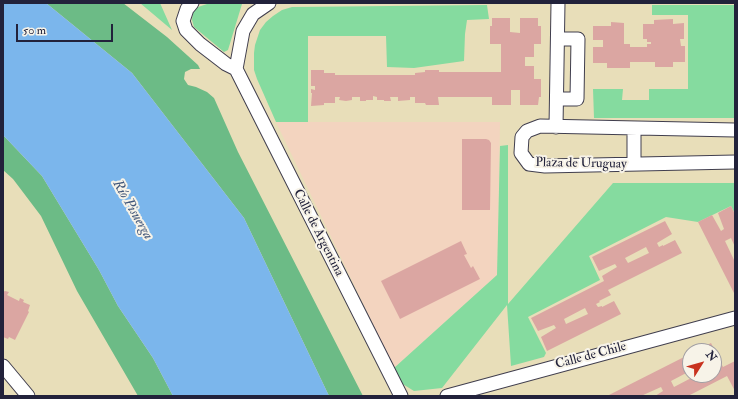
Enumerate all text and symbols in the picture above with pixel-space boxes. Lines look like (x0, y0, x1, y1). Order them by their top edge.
scale bar (18, 16, 115, 42)
text: 50 m (23, 23, 46, 38)
street label: Plaza de Uruguay (535, 155, 627, 173)
water label: Río Pisuerga (108, 177, 156, 243)
street label: Calle de Argentina (289, 187, 347, 279)
street label: Calle de Chile (554, 339, 628, 373)
north arrow (682, 343, 722, 383)
text: N (703, 348, 719, 364)

